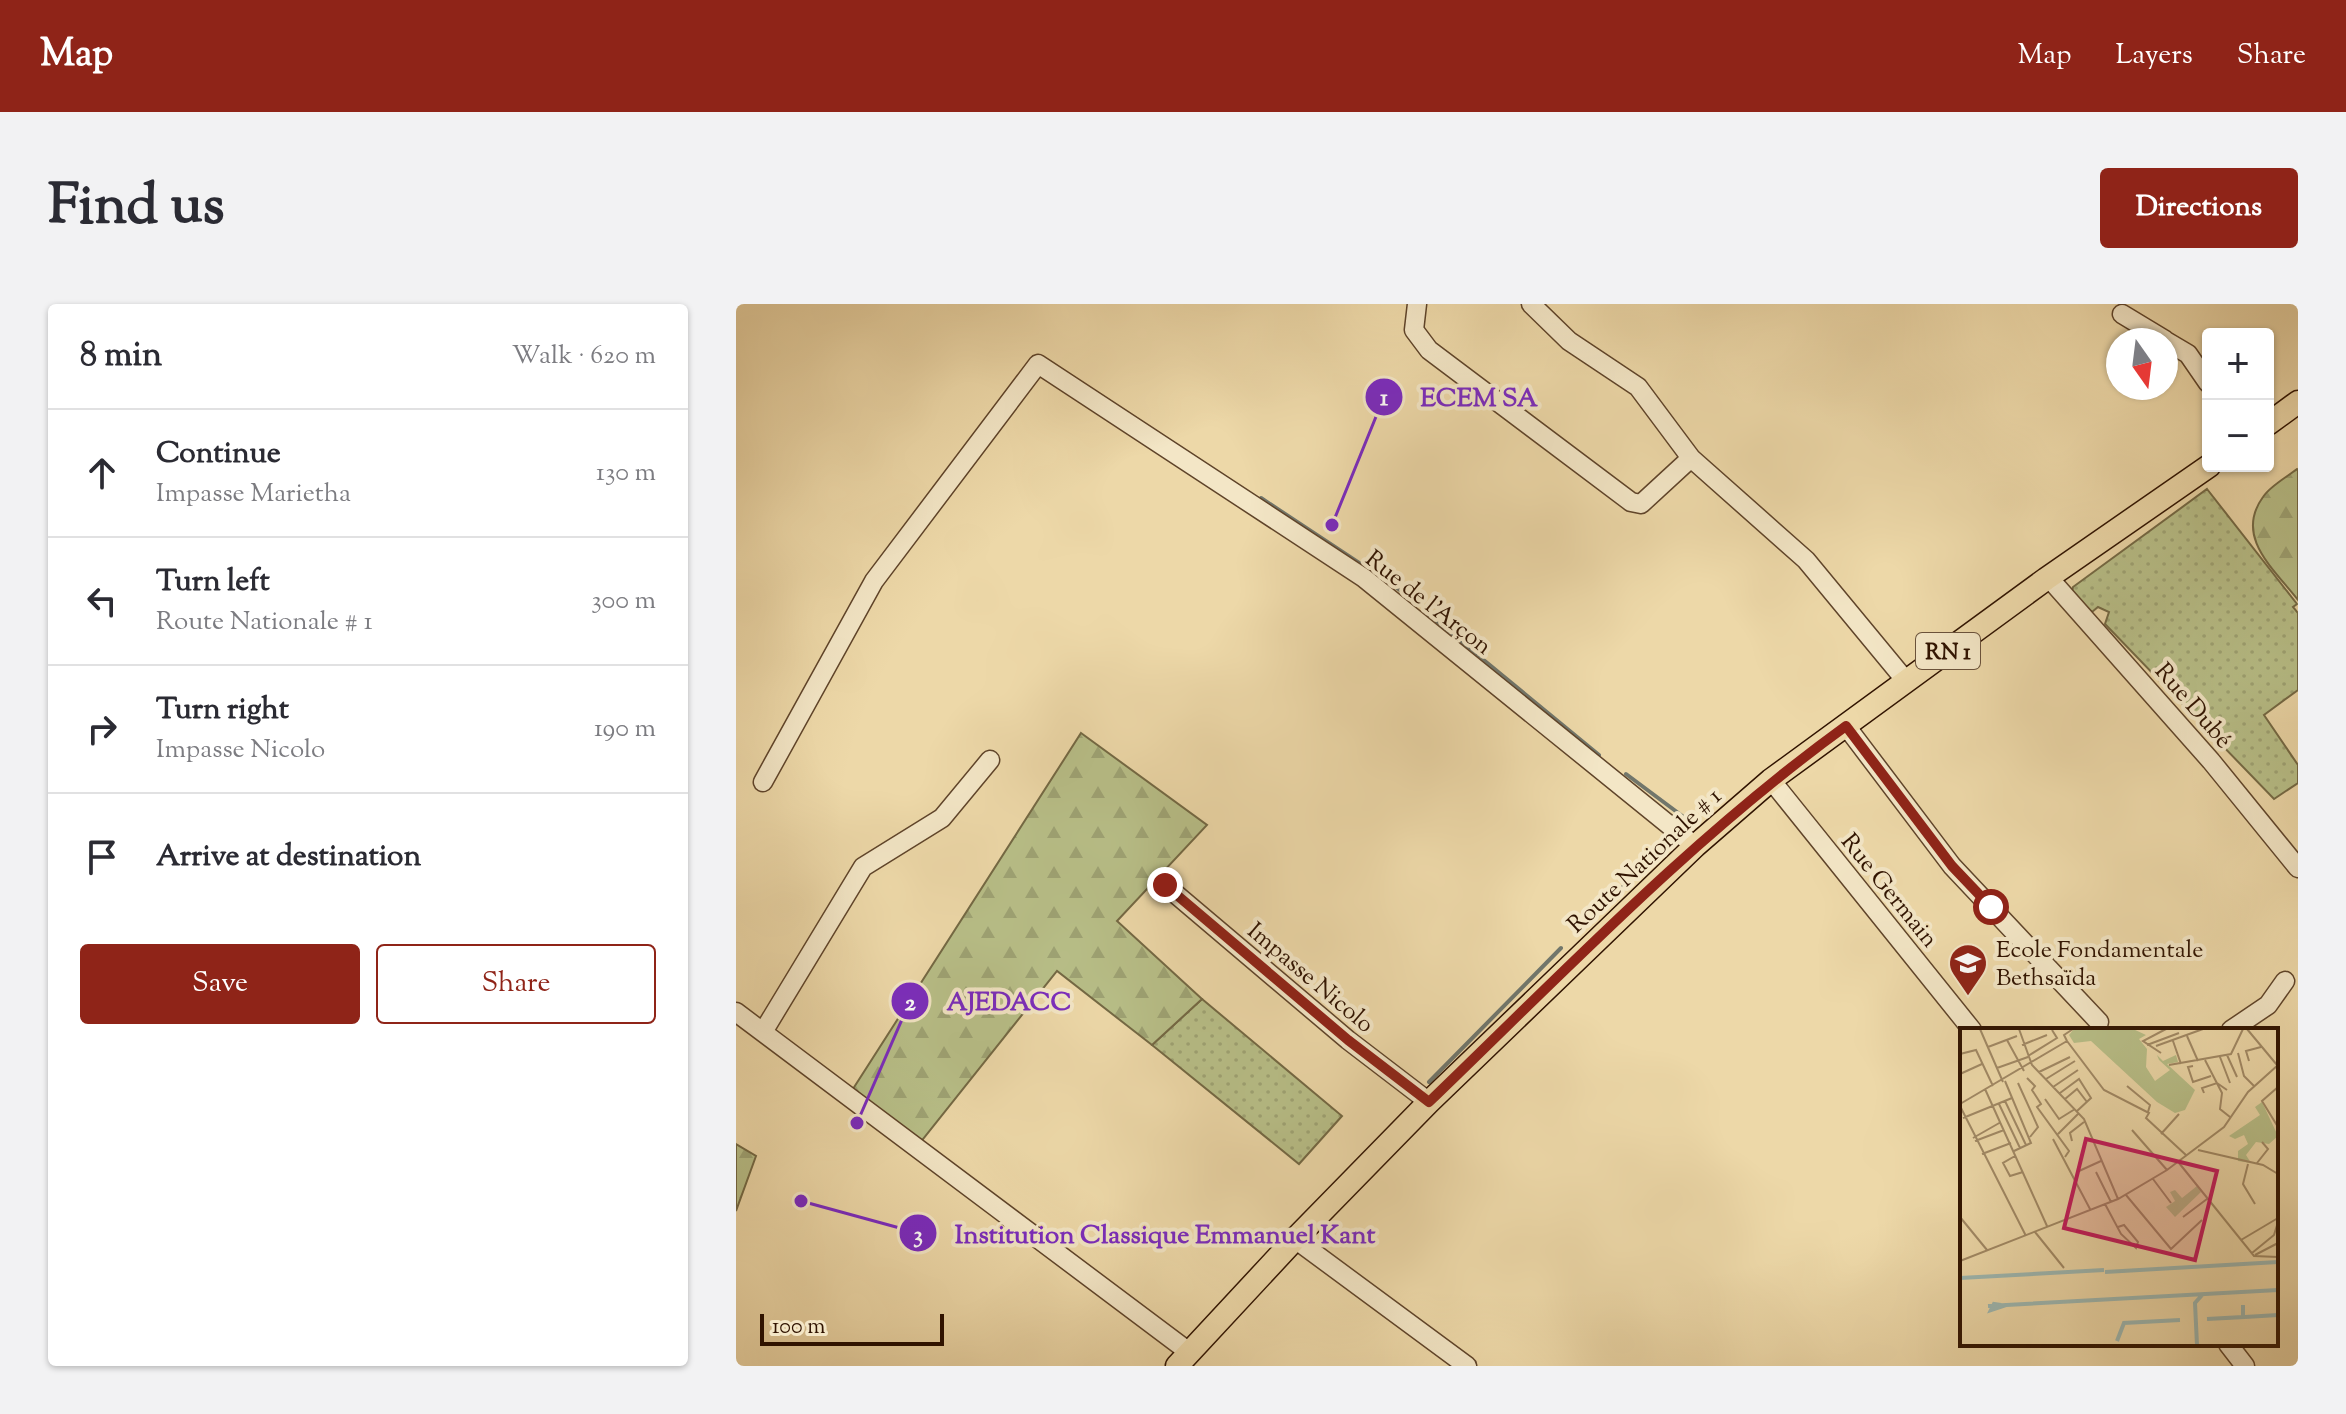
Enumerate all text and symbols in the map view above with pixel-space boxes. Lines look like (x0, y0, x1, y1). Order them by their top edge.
text: Map (40, 29, 113, 83)
text: Map (2018, 36, 2071, 76)
text: Layers (2115, 36, 2193, 76)
text: Share (2237, 36, 2306, 76)
text: Find us (48, 168, 224, 249)
button: Directions (2100, 168, 2298, 248)
north arrow (2106, 328, 2178, 400)
map controls (2202, 328, 2274, 472)
button: + (2202, 328, 2274, 400)
text: 8 min (80, 332, 162, 381)
text: Walk · 620 m (512, 338, 656, 375)
callout: ECEM SA (1364, 372, 1554, 422)
text: ECEM SA (1420, 381, 1539, 418)
text: 1 (1380, 382, 1389, 416)
button: − (2202, 400, 2274, 472)
text: Continue (156, 433, 281, 476)
icon: ahead (80, 451, 124, 495)
text: 130 m (596, 455, 656, 492)
text: Impasse Marietha (156, 476, 351, 513)
street label: Rue de l'Arçon (1357, 543, 1498, 664)
text: Turn left (156, 561, 270, 604)
icon: left (80, 579, 124, 623)
text: 300 m (591, 583, 656, 620)
text: Route Nationale # 1 (156, 604, 373, 641)
road number: RN 1 (1916, 633, 1980, 669)
street label: Rue Dubé (2146, 656, 2239, 757)
text: Turn right (156, 689, 289, 732)
icon: right (80, 707, 124, 751)
text: 190 m (594, 711, 656, 748)
text: Impasse Nicolo (156, 732, 325, 769)
street label: Route Nationale # 1 (1561, 781, 1730, 942)
street label: Rue Germain (1832, 827, 1945, 956)
icon: arrive (80, 835, 124, 879)
text: Arrive at destination (156, 836, 421, 879)
route end (1147, 867, 1183, 903)
route start (1973, 889, 2009, 925)
street label: Impasse Nicolo (1239, 915, 1380, 1042)
place label: Ecole Fondamentale Bethsaïda (1996, 934, 2203, 996)
school or university icon: Ecole Fondamentale Bethsaïda (1947, 942, 1989, 997)
button: Save (80, 944, 360, 1024)
button: Share (376, 944, 656, 1024)
callout: AJEDACC (890, 976, 1087, 1026)
text: AJEDACC (946, 985, 1072, 1022)
text: 2 (904, 987, 916, 1021)
inset map (1960, 1028, 2278, 1346)
callout: Institution Classique Emmanuel Kant (898, 1208, 1391, 1258)
text: Institution Classique Emmanuel Kant (955, 1218, 1375, 1255)
text: 3 (913, 1219, 923, 1253)
scale bar (760, 1310, 944, 1346)
text: 100 m (772, 1312, 825, 1344)

